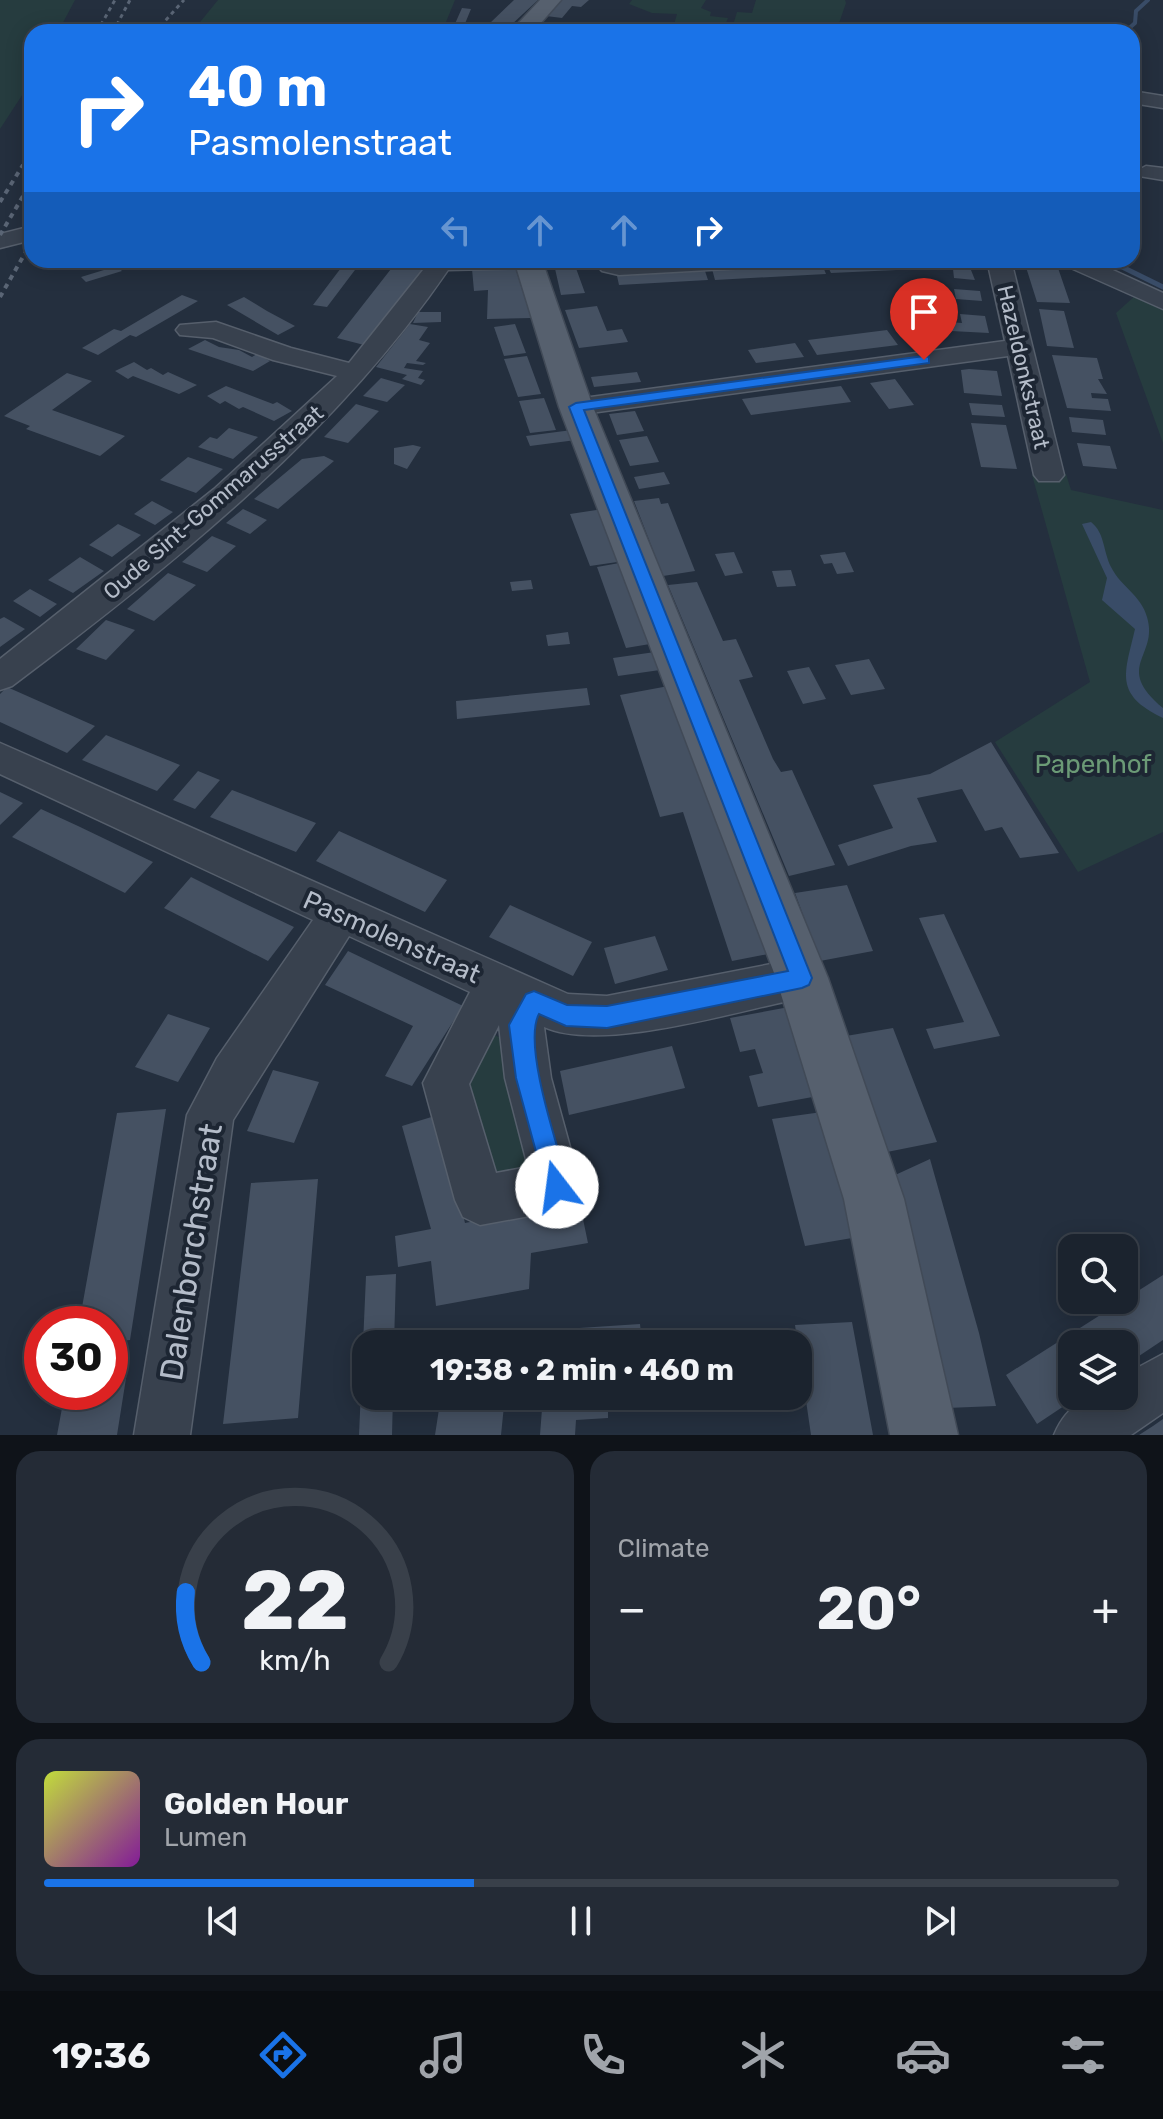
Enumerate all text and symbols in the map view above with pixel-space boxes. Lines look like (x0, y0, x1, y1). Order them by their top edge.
text: 40 m (188, 54, 328, 120)
icon: right (56, 56, 160, 160)
text: Pasmolenstraat (188, 121, 452, 164)
icon: left (434, 208, 478, 252)
icon: ahead (518, 208, 562, 252)
icon: ahead (602, 208, 646, 252)
icon: right (686, 208, 730, 252)
pin (890, 278, 958, 360)
street label: Hazeldonkstraat (992, 282, 1056, 452)
icon: arrive (902, 290, 946, 334)
street label: Oude Sint-Gommarusstraat (98, 399, 329, 605)
park label: Papenhof (1034, 749, 1152, 780)
street label: Pasmolenstraat (298, 885, 485, 990)
street label: Dalenborchstraat (152, 1121, 230, 1383)
position arrow (515, 1145, 599, 1229)
map controls (1058, 1234, 1138, 1410)
button: search (1058, 1234, 1138, 1314)
speed limit sign: 30 (24, 1306, 128, 1410)
button: layers (1058, 1330, 1138, 1410)
text: 19:38 · 2 min · 460 m (430, 1352, 734, 1388)
text: Climate (618, 1533, 710, 1564)
text: 22 (241, 1551, 349, 1650)
text: 20° (817, 1573, 921, 1644)
text: − (618, 1583, 646, 1635)
text: + (1092, 1583, 1119, 1635)
text: km/h (259, 1643, 330, 1677)
text: Golden Hour (164, 1786, 348, 1822)
text: Lumen (164, 1822, 247, 1853)
icon: previous (201, 1899, 245, 1943)
icon: pause (559, 1899, 603, 1943)
icon: next (918, 1899, 962, 1943)
icon: directions (255, 2027, 311, 2083)
icon: music (415, 2027, 471, 2083)
icon: phone (575, 2027, 631, 2083)
icon: climate (735, 2027, 791, 2083)
icon: car (895, 2027, 951, 2083)
icon: filters (1055, 2027, 1111, 2083)
text: 19:36 (52, 2034, 151, 2077)

